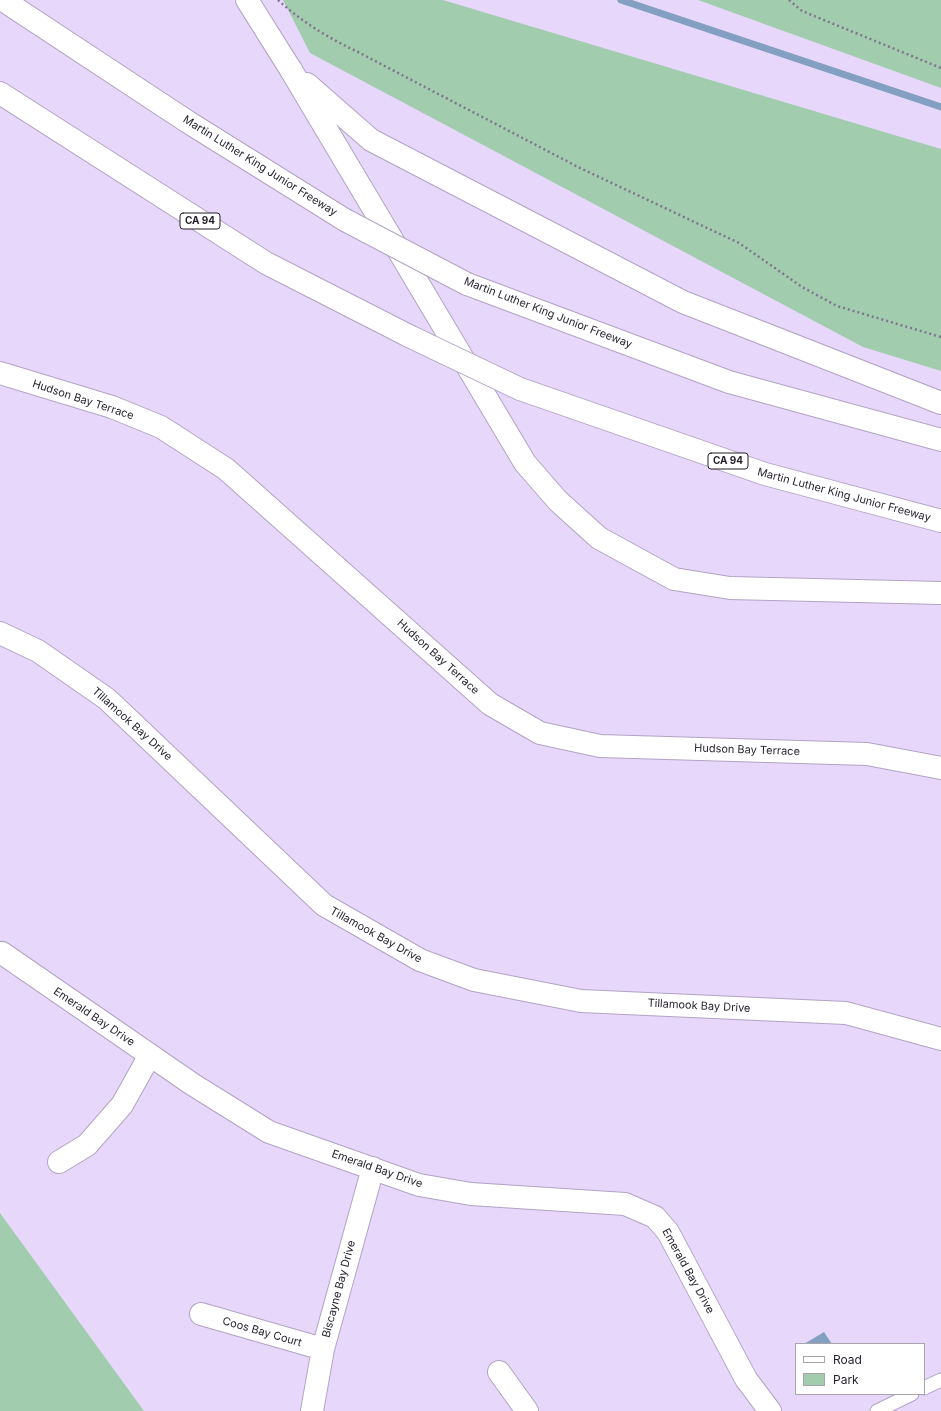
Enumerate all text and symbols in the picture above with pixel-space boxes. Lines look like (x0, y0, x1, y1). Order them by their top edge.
street label: Martin Luther King Junior Freeway (181, 113, 339, 219)
road number: CA 94 (180, 213, 220, 229)
street label: Martin Luther King Junior Freeway (462, 275, 634, 351)
street label: Hudson Bay Terrace (31, 377, 135, 423)
road number: CA 94 (708, 453, 748, 469)
street label: Martin Luther King Junior Freeway (756, 465, 932, 525)
street label: Hudson Bay Terrace (394, 617, 482, 697)
street label: Tillamook Bay Drive (89, 685, 175, 763)
street label: Hudson Bay Terrace (694, 742, 800, 758)
street label: Tillamook Bay Drive (328, 904, 424, 966)
street label: Emerald Bay Drive (51, 985, 137, 1049)
street label: Tillamook Bay Drive (647, 997, 751, 1015)
street label: Emerald Bay Drive (330, 1147, 424, 1191)
street label: Emerald Bay Drive (659, 1226, 717, 1316)
street label: Biscayne Bay Drive (320, 1239, 358, 1339)
street label: Coos Bay Court (221, 1314, 303, 1350)
legend (795, 1343, 925, 1395)
text: Road (833, 1352, 862, 1367)
text: Park (833, 1372, 859, 1387)

